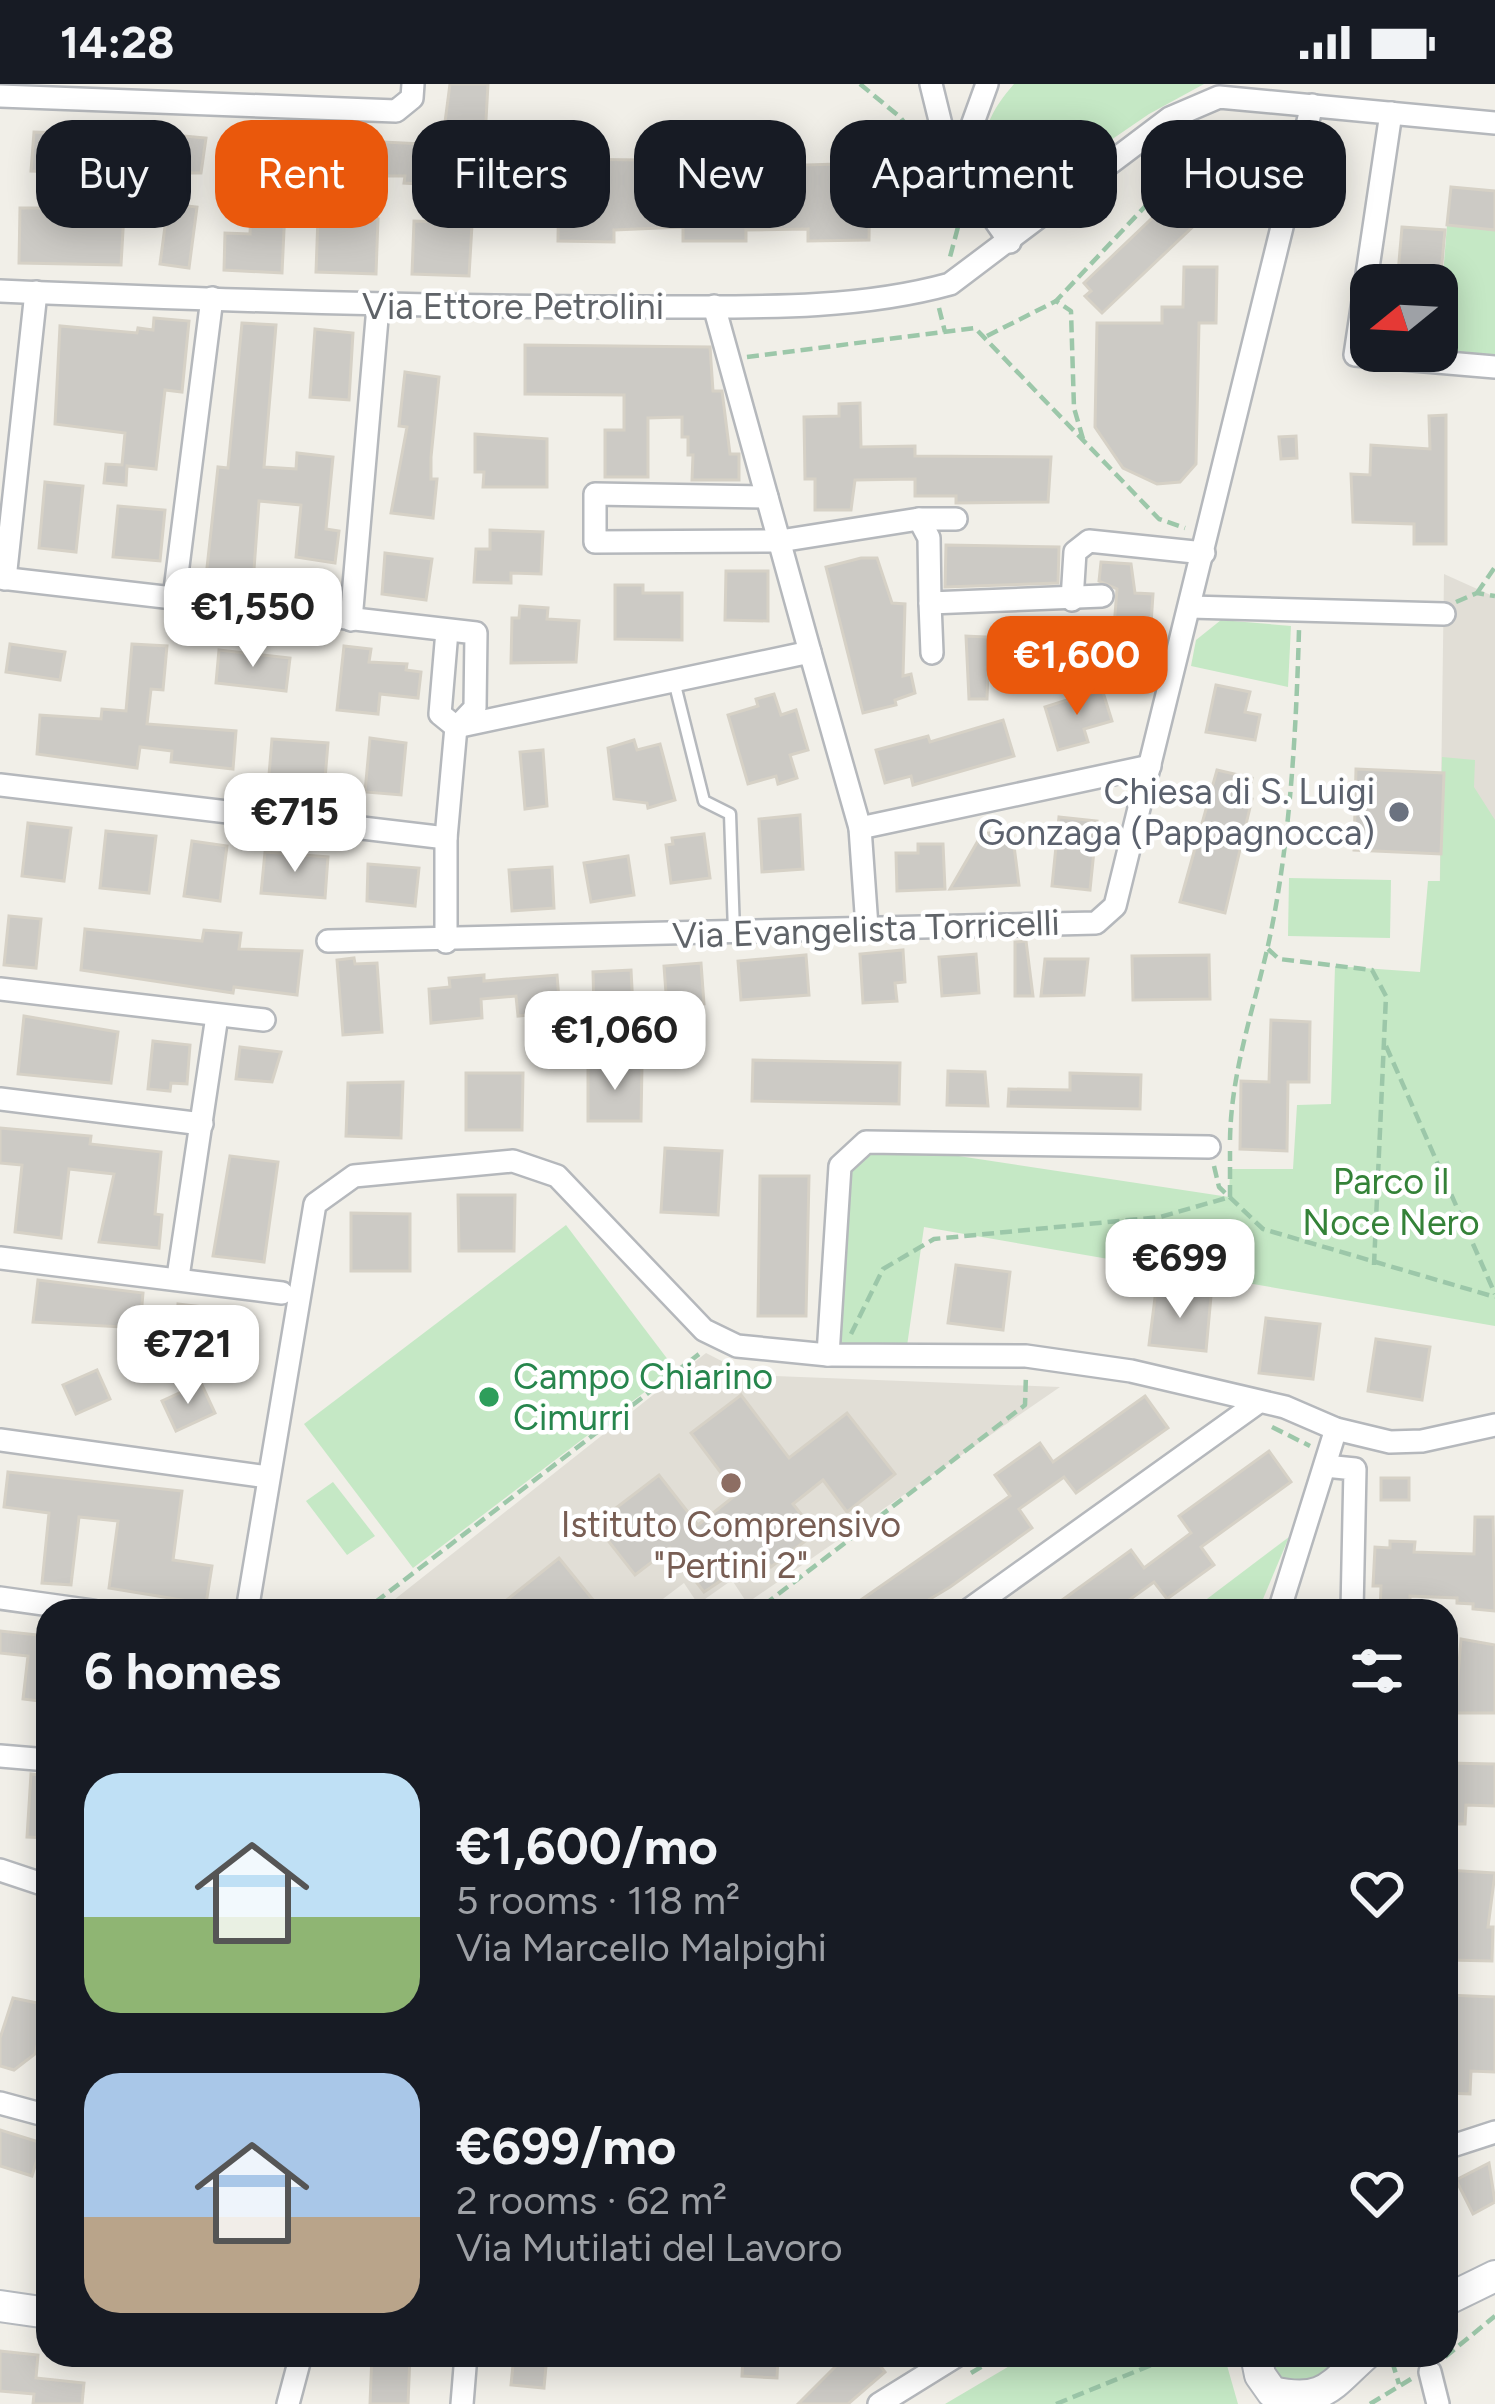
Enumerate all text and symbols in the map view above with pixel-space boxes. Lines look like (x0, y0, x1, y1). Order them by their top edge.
text: 14:28 (60, 15, 175, 69)
chip: Buy (36, 120, 191, 228)
chip: Rent (215, 120, 388, 228)
chip: Filters (412, 120, 610, 228)
chip: New (634, 120, 806, 228)
chip: Apartment (830, 120, 1117, 228)
chip: House (1141, 120, 1346, 228)
north arrow (1350, 264, 1458, 372)
map controls (1350, 264, 1458, 372)
street label: Via Ettore Petrolini (362, 285, 664, 328)
pin: €1,550 (155, 568, 351, 670)
text: €1,550 (191, 583, 315, 630)
pin: €1,600 (979, 616, 1175, 718)
text: €1,600 (1014, 631, 1140, 678)
place label: Chiesa di S. Luigi Gonzaga (Pappagnocca) (978, 770, 1375, 854)
pin: €715 (224, 773, 366, 875)
text: €715 (251, 788, 339, 835)
marker: Chiesa di S. Luigi Gonzaga (Pappagnocca) (1386, 799, 1412, 825)
street label: Via Evangelista Torricelli (671, 901, 1061, 957)
pin: €1,060 (517, 991, 713, 1093)
text: €1,060 (552, 1006, 678, 1053)
park label: Parco il Noce Nero (1302, 1160, 1480, 1244)
pin: €699 (1109, 1219, 1251, 1321)
text: €699 (1133, 1234, 1227, 1281)
pin: €721 (117, 1305, 259, 1407)
text: €721 (144, 1320, 232, 1367)
place label: Campo Chiarino Cimurri (513, 1355, 773, 1439)
marker: Campo Chiarino Cimurri (476, 1384, 502, 1410)
marker: Istituto Comprensivo "Pertini 2" (718, 1470, 744, 1496)
place label: Istituto Comprensivo "Pertini 2" (561, 1503, 901, 1587)
icon: filters (1344, 1638, 1410, 1704)
text: 6 homes (84, 1641, 281, 1702)
text: €1,600/mo (456, 1816, 718, 1877)
icon: home (180, 1821, 324, 1965)
icon: heart (1344, 1860, 1410, 1926)
text: 5 rooms · 118 m² (456, 1877, 740, 1924)
text: Via Marcello Malpighi (456, 1924, 827, 1971)
text: €699/mo (456, 2116, 676, 2177)
icon: home (180, 2121, 324, 2265)
icon: heart (1344, 2160, 1410, 2226)
text: 2 rooms · 62 m² (456, 2177, 727, 2224)
text: Via Mutilati del Lavoro (456, 2224, 843, 2271)

